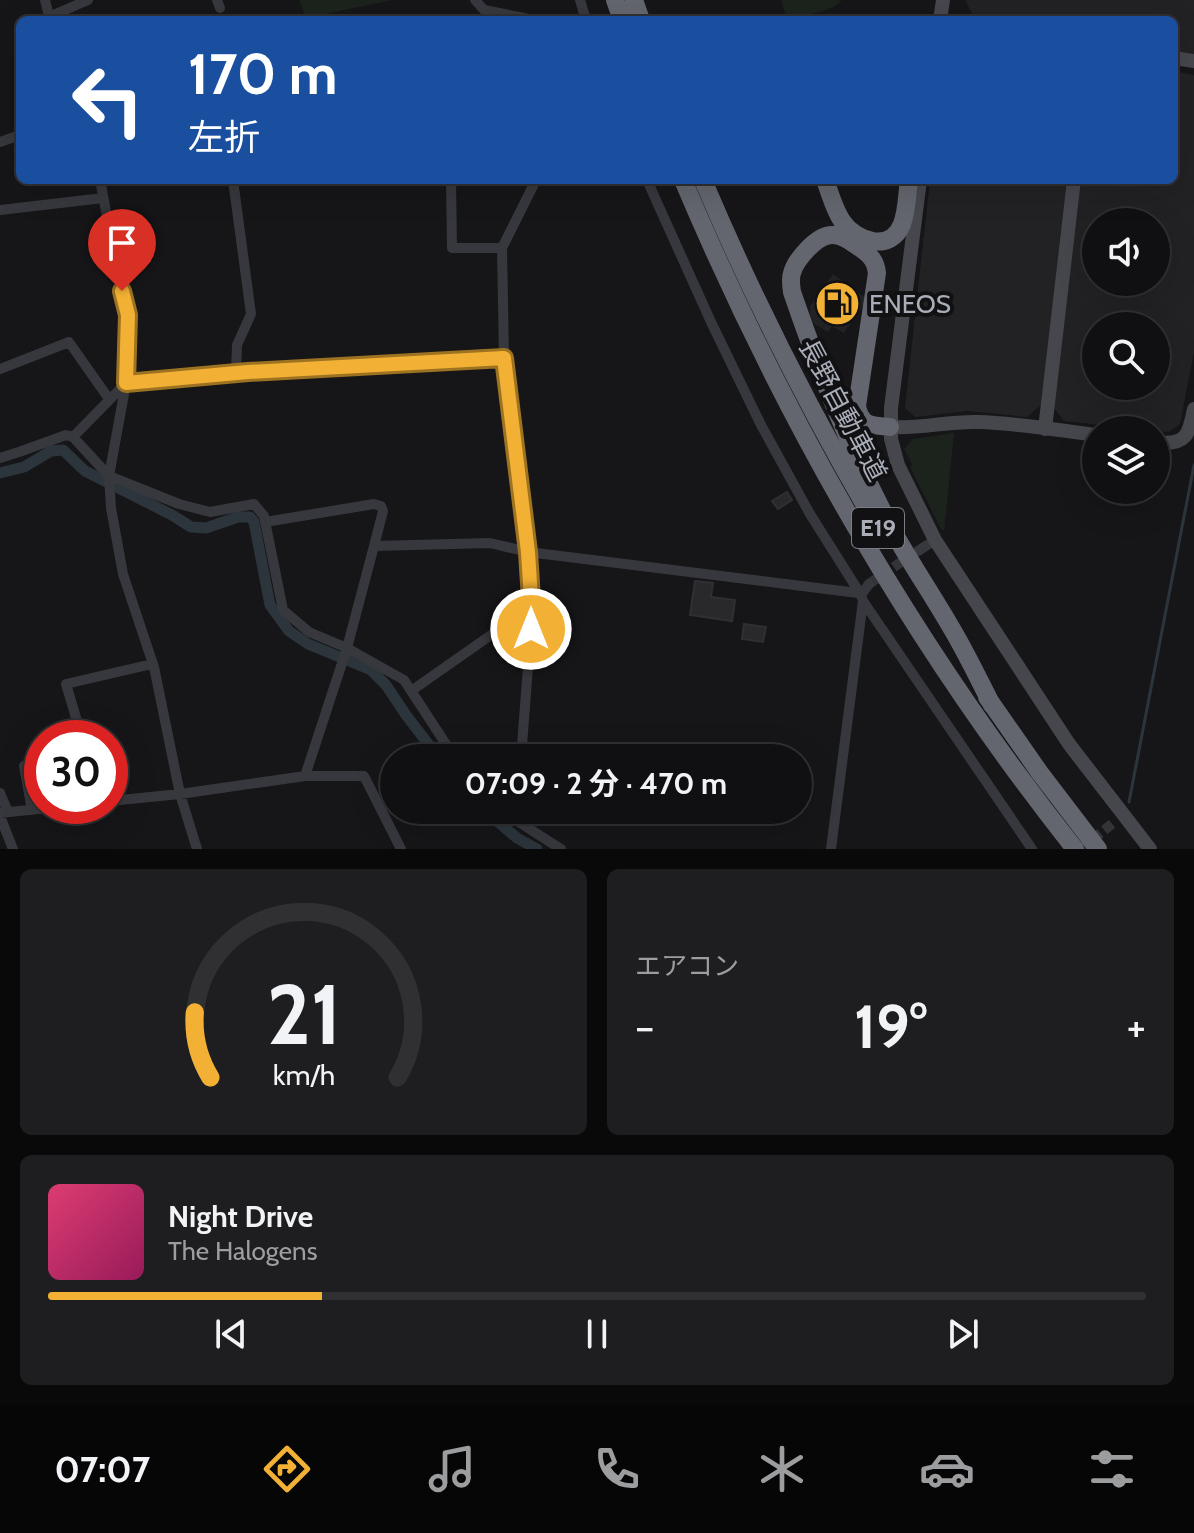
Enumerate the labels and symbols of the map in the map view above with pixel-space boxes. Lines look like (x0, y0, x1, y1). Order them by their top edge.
pin (88, 209, 156, 291)
fuel station icon: ENEOS (814, 280, 862, 328)
place label: ENEOS (869, 288, 951, 320)
street label: 長野自動車道 (792, 334, 894, 486)
road number: E19 (852, 508, 904, 548)
position arrow (489, 587, 573, 671)
speed limit sign: 30 (24, 720, 128, 824)

